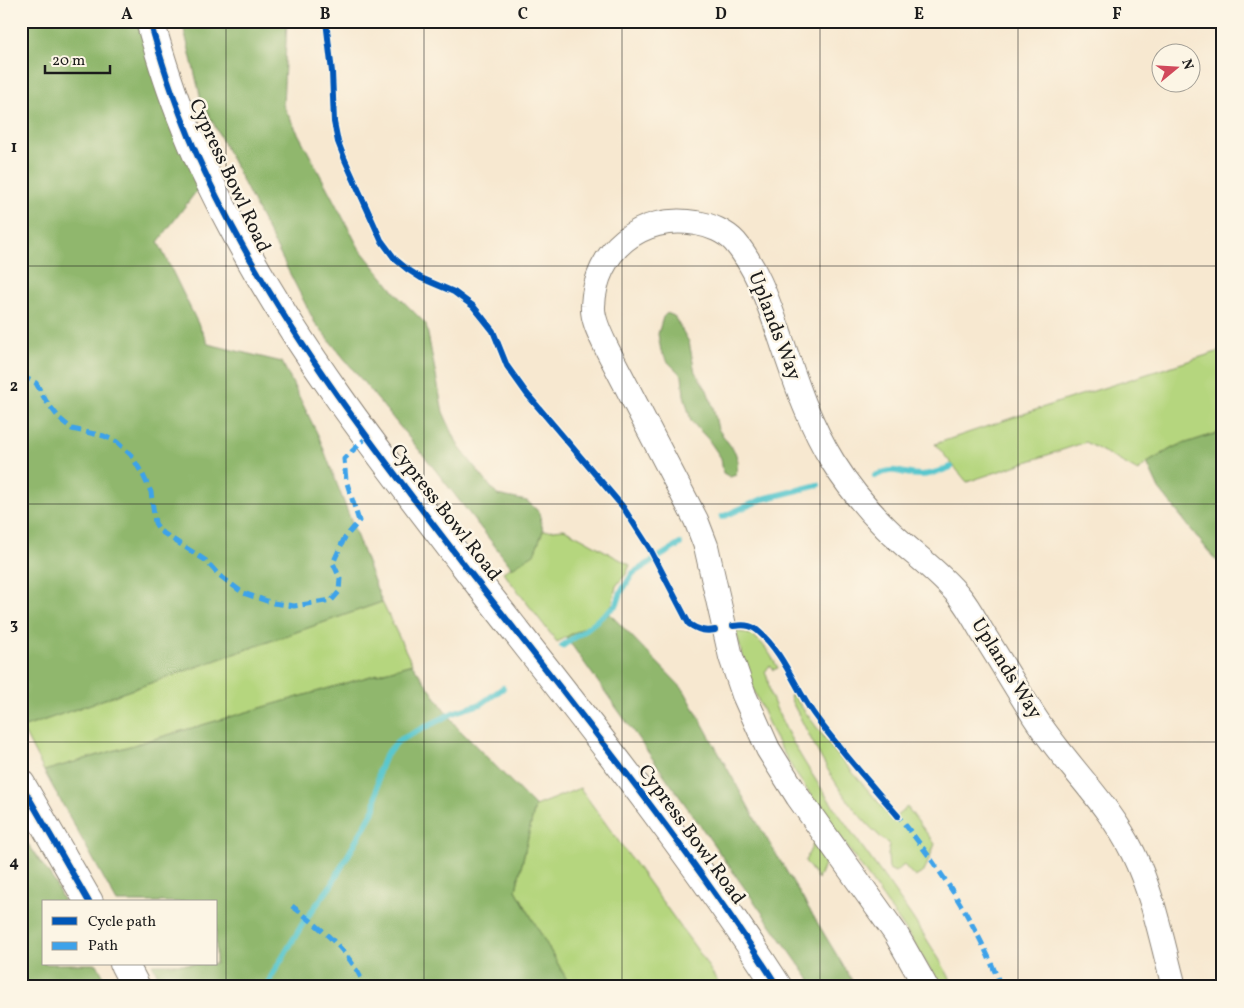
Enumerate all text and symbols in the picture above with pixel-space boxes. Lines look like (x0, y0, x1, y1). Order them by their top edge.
text: A (121, 4, 133, 26)
text: B (320, 4, 331, 26)
text: C (518, 4, 528, 26)
text: D (715, 4, 727, 26)
text: E (914, 4, 924, 26)
text: F (1112, 4, 1122, 26)
scale bar (45, 42, 110, 74)
north arrow (1152, 42, 1202, 92)
text: 20 m (52, 51, 85, 72)
text: N (1176, 57, 1198, 72)
street label: Cypress Bowl Road (181, 94, 277, 258)
text: 1 (11, 137, 17, 159)
street label: Uplands Way (740, 267, 808, 385)
text: 2 (10, 376, 18, 398)
street label: Cypress Bowl Road (383, 439, 507, 587)
street label: Uplands Way (964, 613, 1048, 725)
text: 3 (10, 614, 18, 636)
street label: Cypress Bowl Road (631, 759, 751, 911)
text: 4 (9, 852, 19, 874)
legend (42, 900, 218, 966)
text: Cycle path (88, 912, 156, 933)
text: Path (88, 936, 118, 957)

